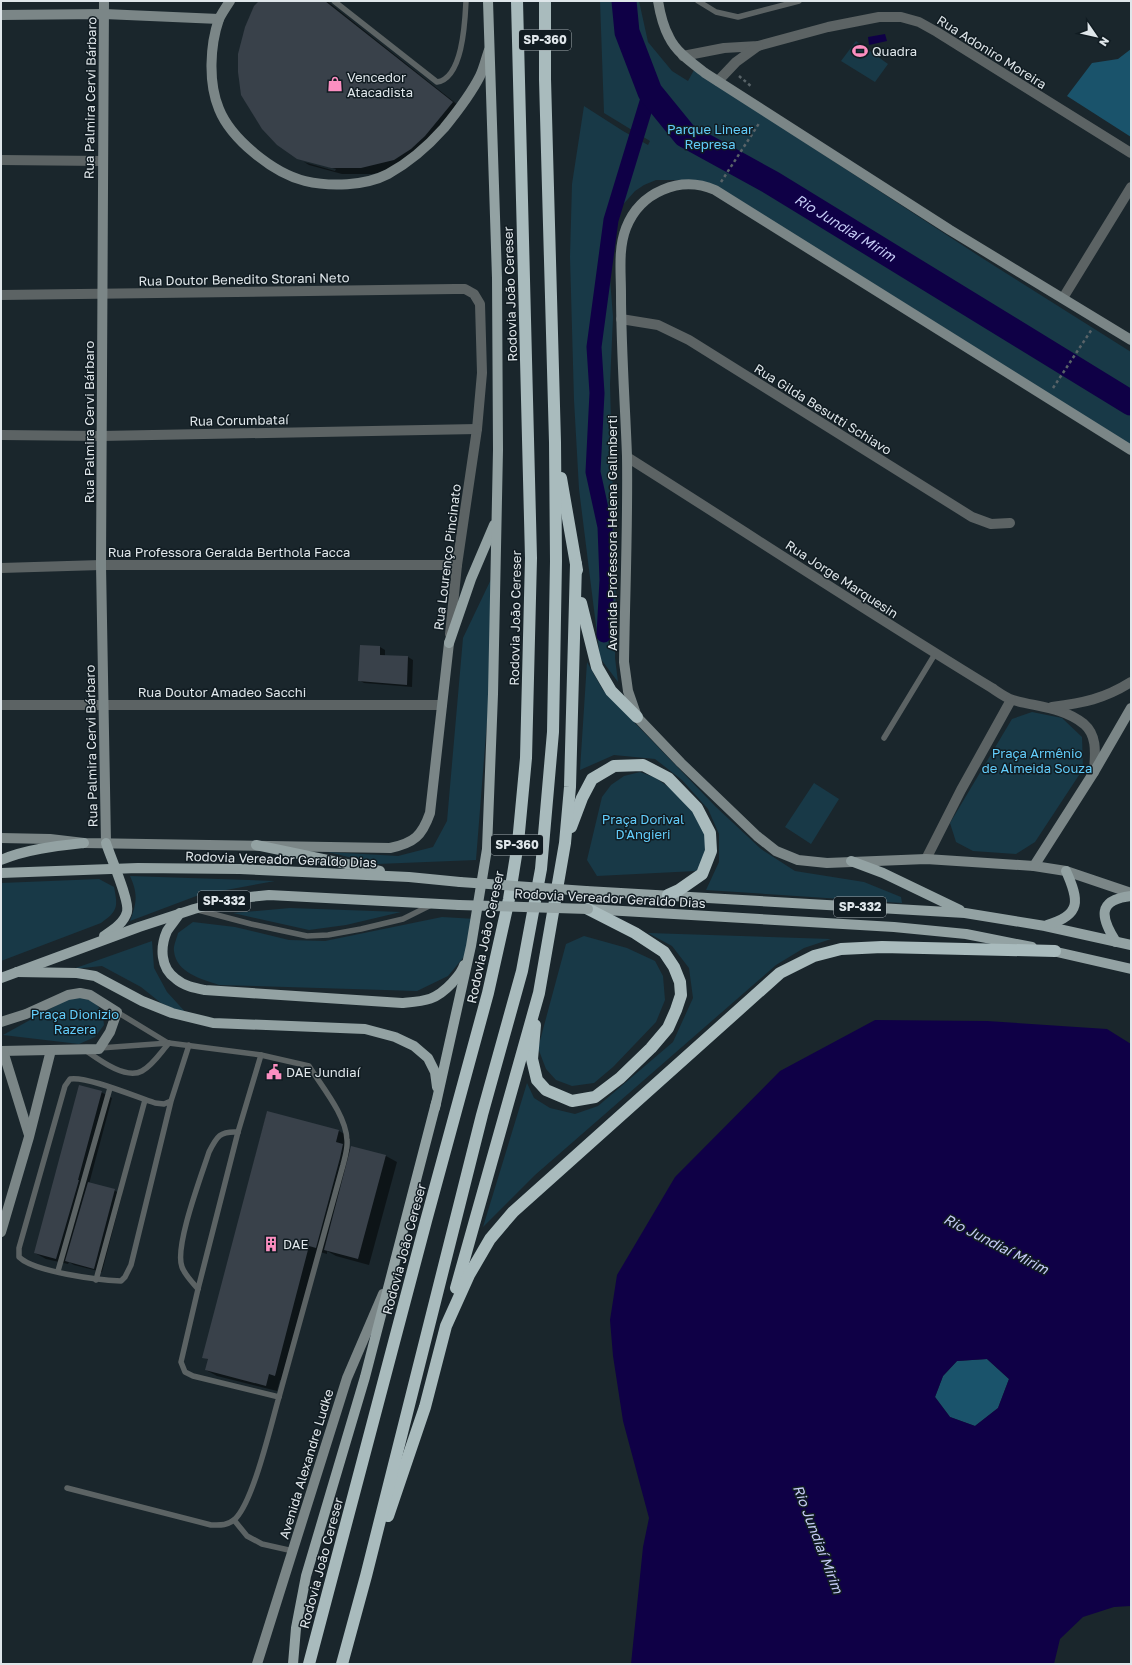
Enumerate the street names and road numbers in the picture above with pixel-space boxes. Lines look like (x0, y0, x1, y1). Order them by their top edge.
street label: Rua Adoniro Moreira (934, 12, 1050, 92)
street label: Rua Palmira Cervi Bárbaro (81, 16, 99, 179)
road number: SP-360 (519, 30, 571, 50)
street label: Rodovia João Cereser (500, 226, 520, 362)
street label: Rua Doutor Benedito Storani Neto (138, 269, 350, 289)
street label: Rua Palmira Cervi Bárbaro (81, 341, 97, 503)
street label: Rua Gilda Besutti Schiavo (751, 360, 895, 458)
street label: Rua Corumbataí (189, 411, 290, 429)
street label: Avenida Professora Helena Galimberti (604, 415, 620, 651)
street label: Rua Lourenço Pincinato (430, 483, 464, 631)
street label: Rua Jorge Marquesin (783, 537, 901, 621)
street label: Rua Professora Geralda Berthola Facca (108, 544, 350, 560)
street label: Rodovia João Cereser (506, 550, 524, 686)
street label: Rua Palmira Cervi Bárbaro (82, 664, 100, 827)
street label: Rua Doutor Amadeo Sacchi (138, 684, 306, 700)
road number: SP-360 (491, 835, 543, 855)
street label: Rodovia Vereador Geraldo Dias (185, 848, 377, 870)
street label: Rodovia João Cereser (463, 869, 507, 1005)
street label: Rodovia Vereador Geraldo Dias (514, 885, 706, 911)
road number: SP-332 (198, 891, 250, 911)
road number: SP-332 (834, 897, 886, 917)
street label: Rodovia João Cereser (379, 1182, 429, 1316)
street label: Avenida Alexandre Ludke (276, 1387, 336, 1541)
street label: Rodovia João Cereser (296, 1496, 346, 1630)

